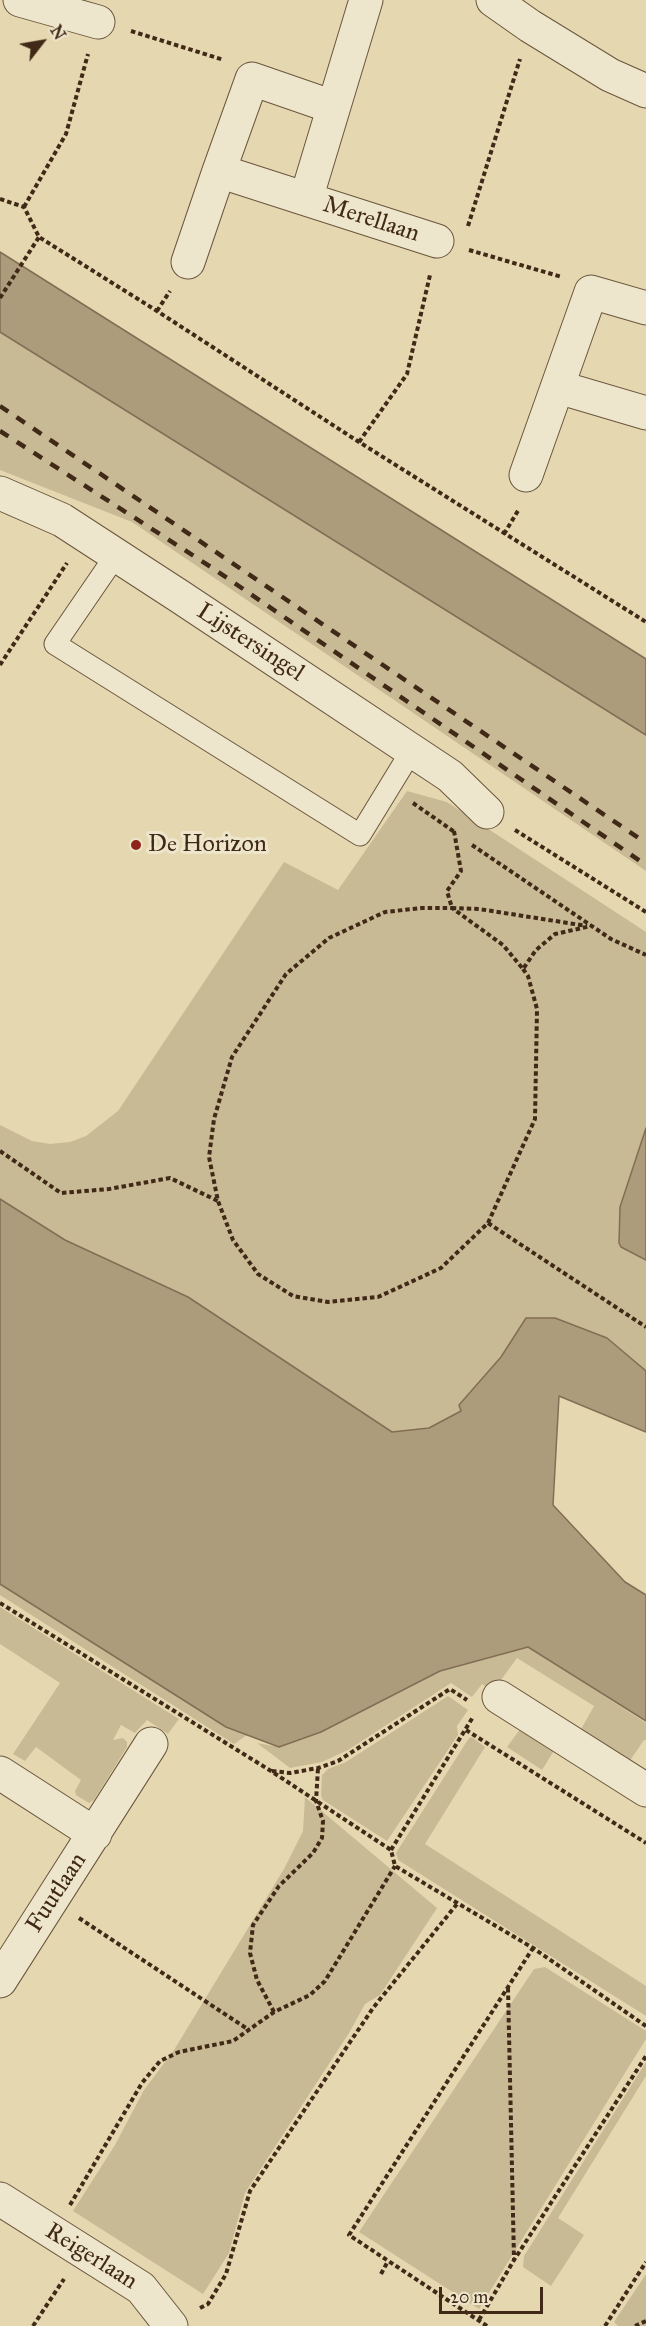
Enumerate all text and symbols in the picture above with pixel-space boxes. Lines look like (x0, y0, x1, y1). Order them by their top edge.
north arrow (12, 12, 72, 72)
text: N (46, 22, 69, 43)
street label: Merellaan (319, 191, 423, 249)
street label: Lijstersingel (191, 598, 309, 688)
place label: De Horizon (148, 831, 267, 859)
marker: De Horizon (129, 838, 143, 852)
street label: Fuutlaan (21, 1848, 93, 1938)
street label: Reigerlaan (40, 2217, 142, 2297)
scale bar (442, 2275, 546, 2313)
text: 20 m (450, 2286, 488, 2308)

